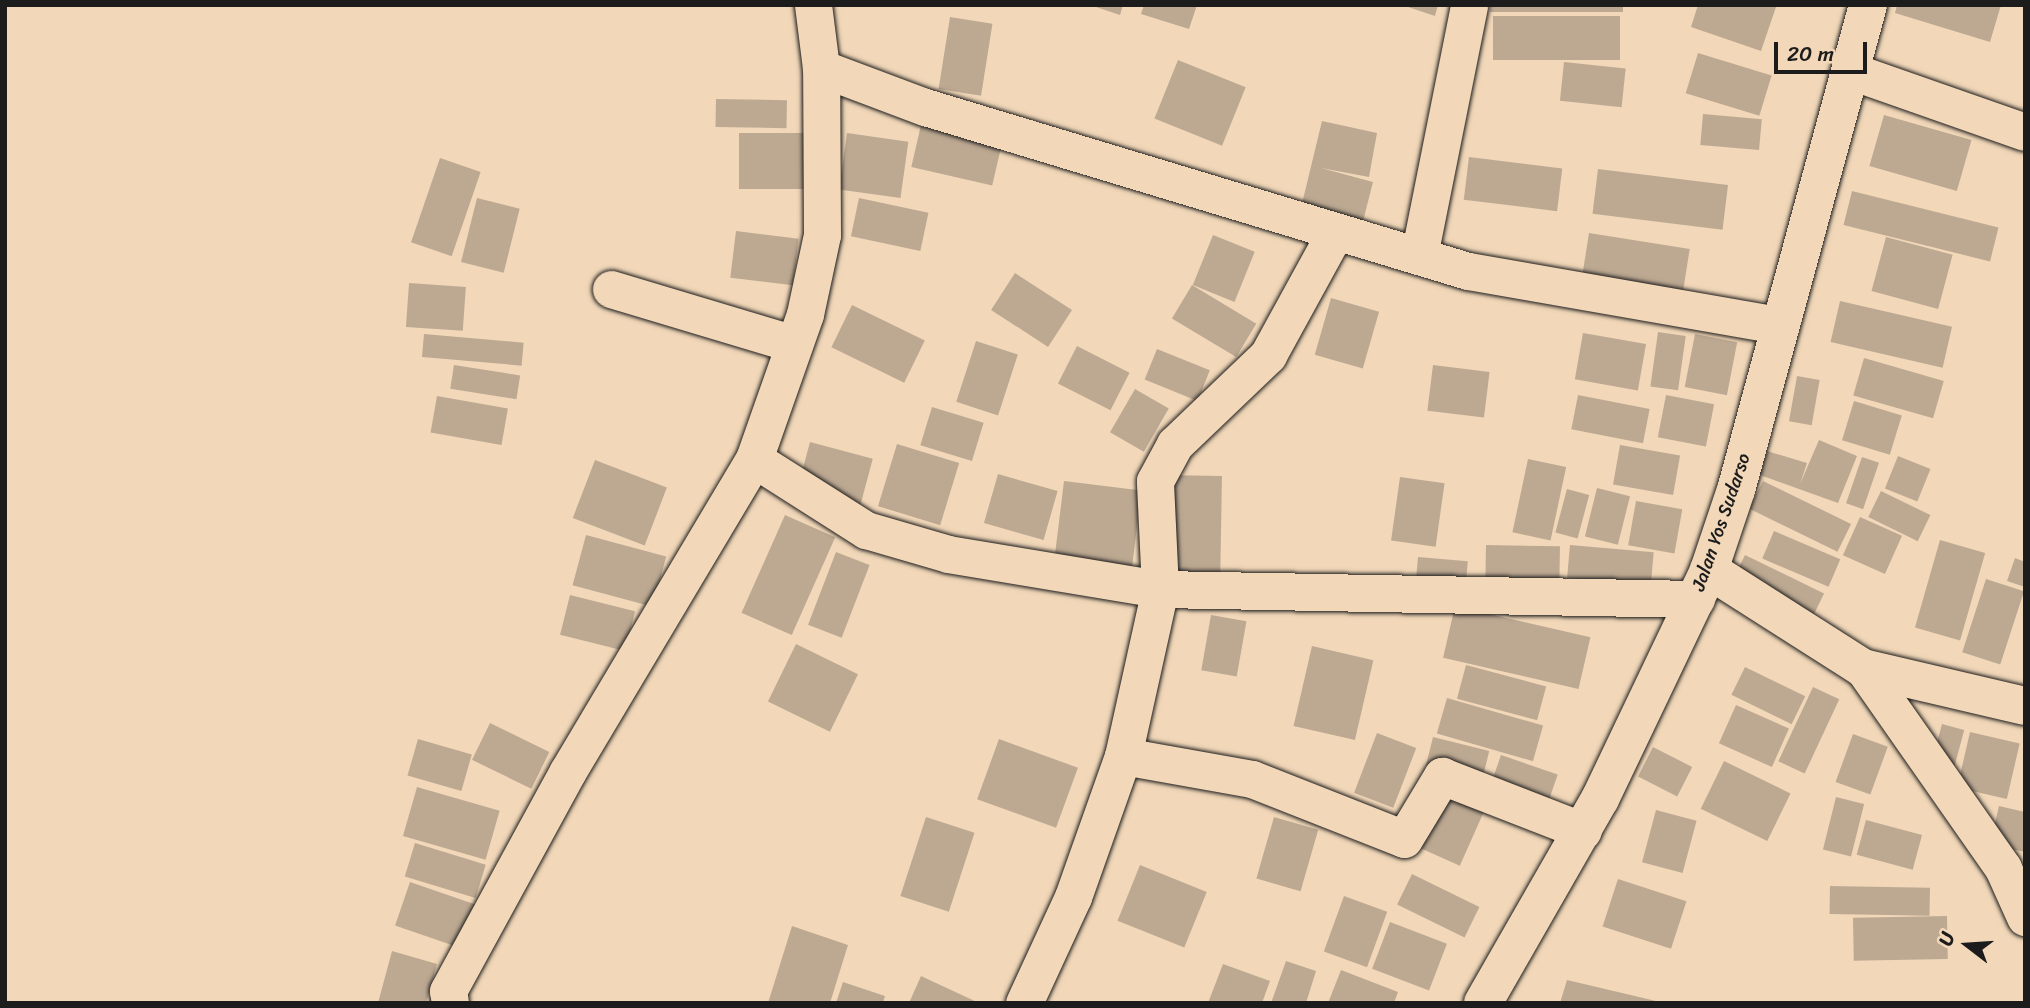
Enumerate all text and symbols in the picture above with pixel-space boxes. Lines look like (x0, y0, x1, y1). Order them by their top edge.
scale bar (1778, 28, 1871, 72)
text: 20 m (1787, 35, 1834, 73)
street label: Jalan Yos Sudarso (1686, 449, 1756, 595)
north arrow (1932, 910, 2002, 980)
text: U (1929, 928, 1964, 950)

